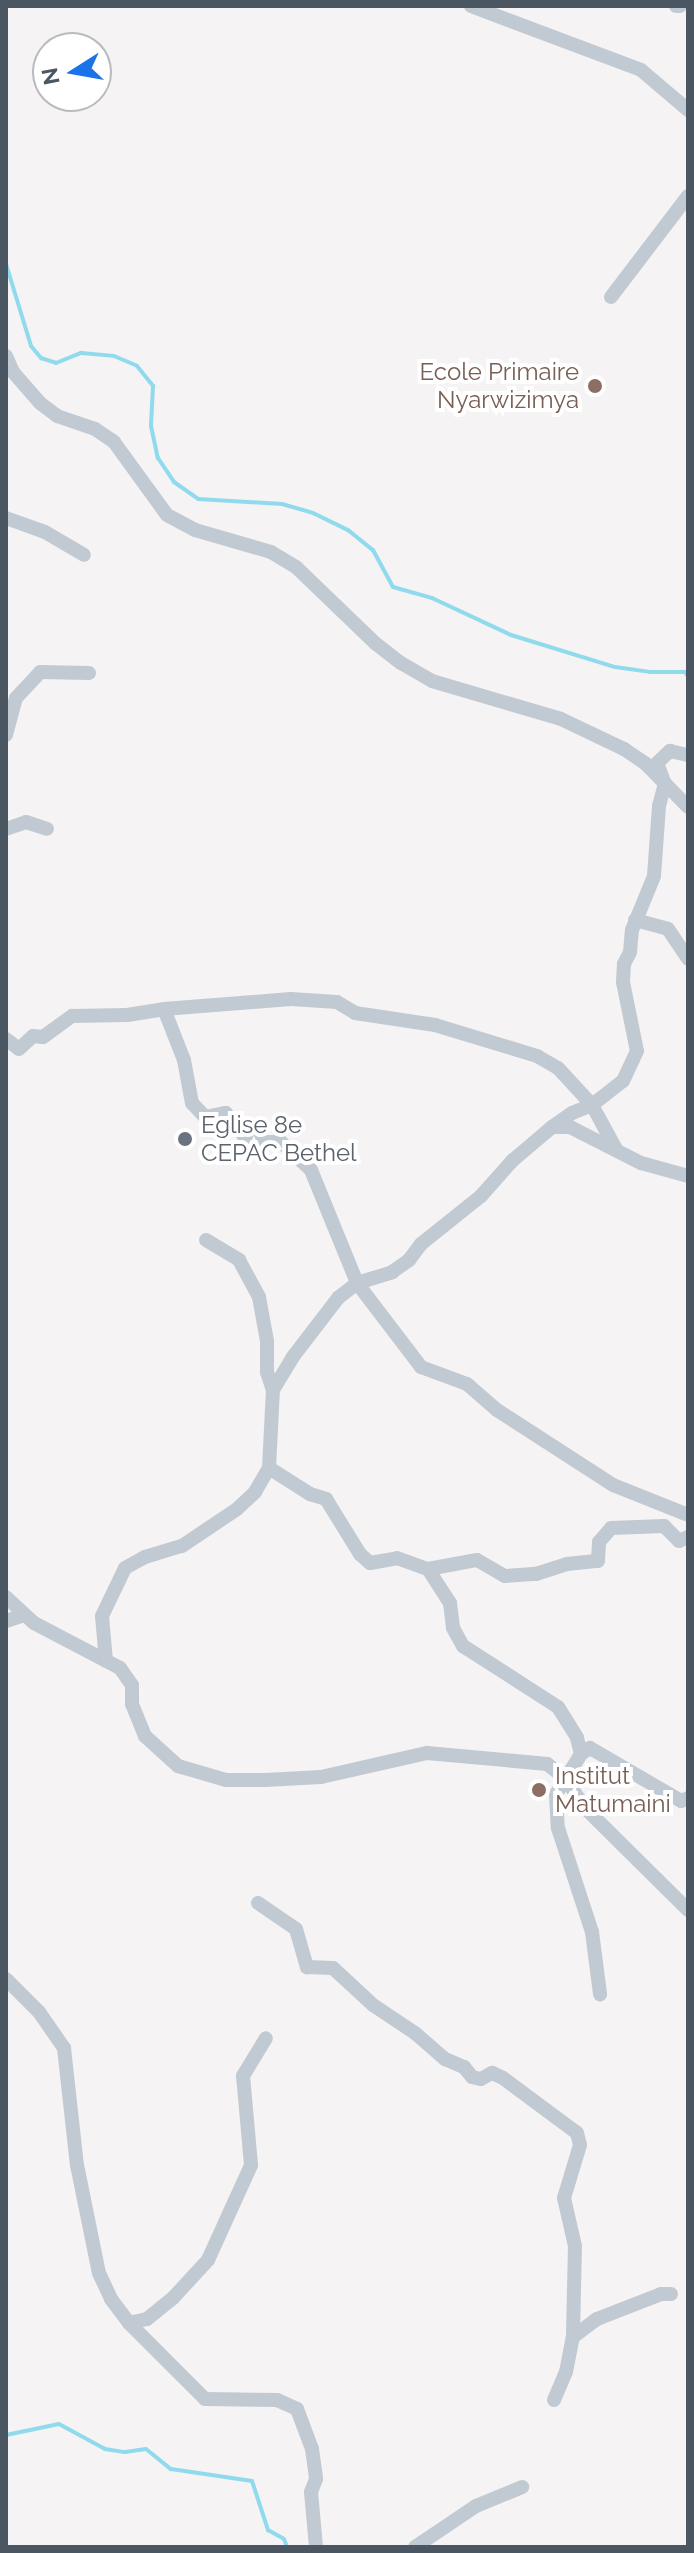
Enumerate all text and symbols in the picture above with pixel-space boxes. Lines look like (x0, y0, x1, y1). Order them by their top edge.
north arrow (32, 32, 112, 112)
text: N (36, 65, 65, 87)
place label: Ecole Primaire Nyarwizimya (420, 358, 579, 414)
marker: Ecole Primaire Nyarwizimya (586, 377, 604, 395)
place label: Eglise 8e CEPAC Bethel (201, 1111, 357, 1167)
marker: Eglise 8e CEPAC Bethel (176, 1130, 194, 1148)
place label: Institut Matumaini (555, 1762, 671, 1818)
marker: Institut Matumaini (530, 1781, 548, 1799)

